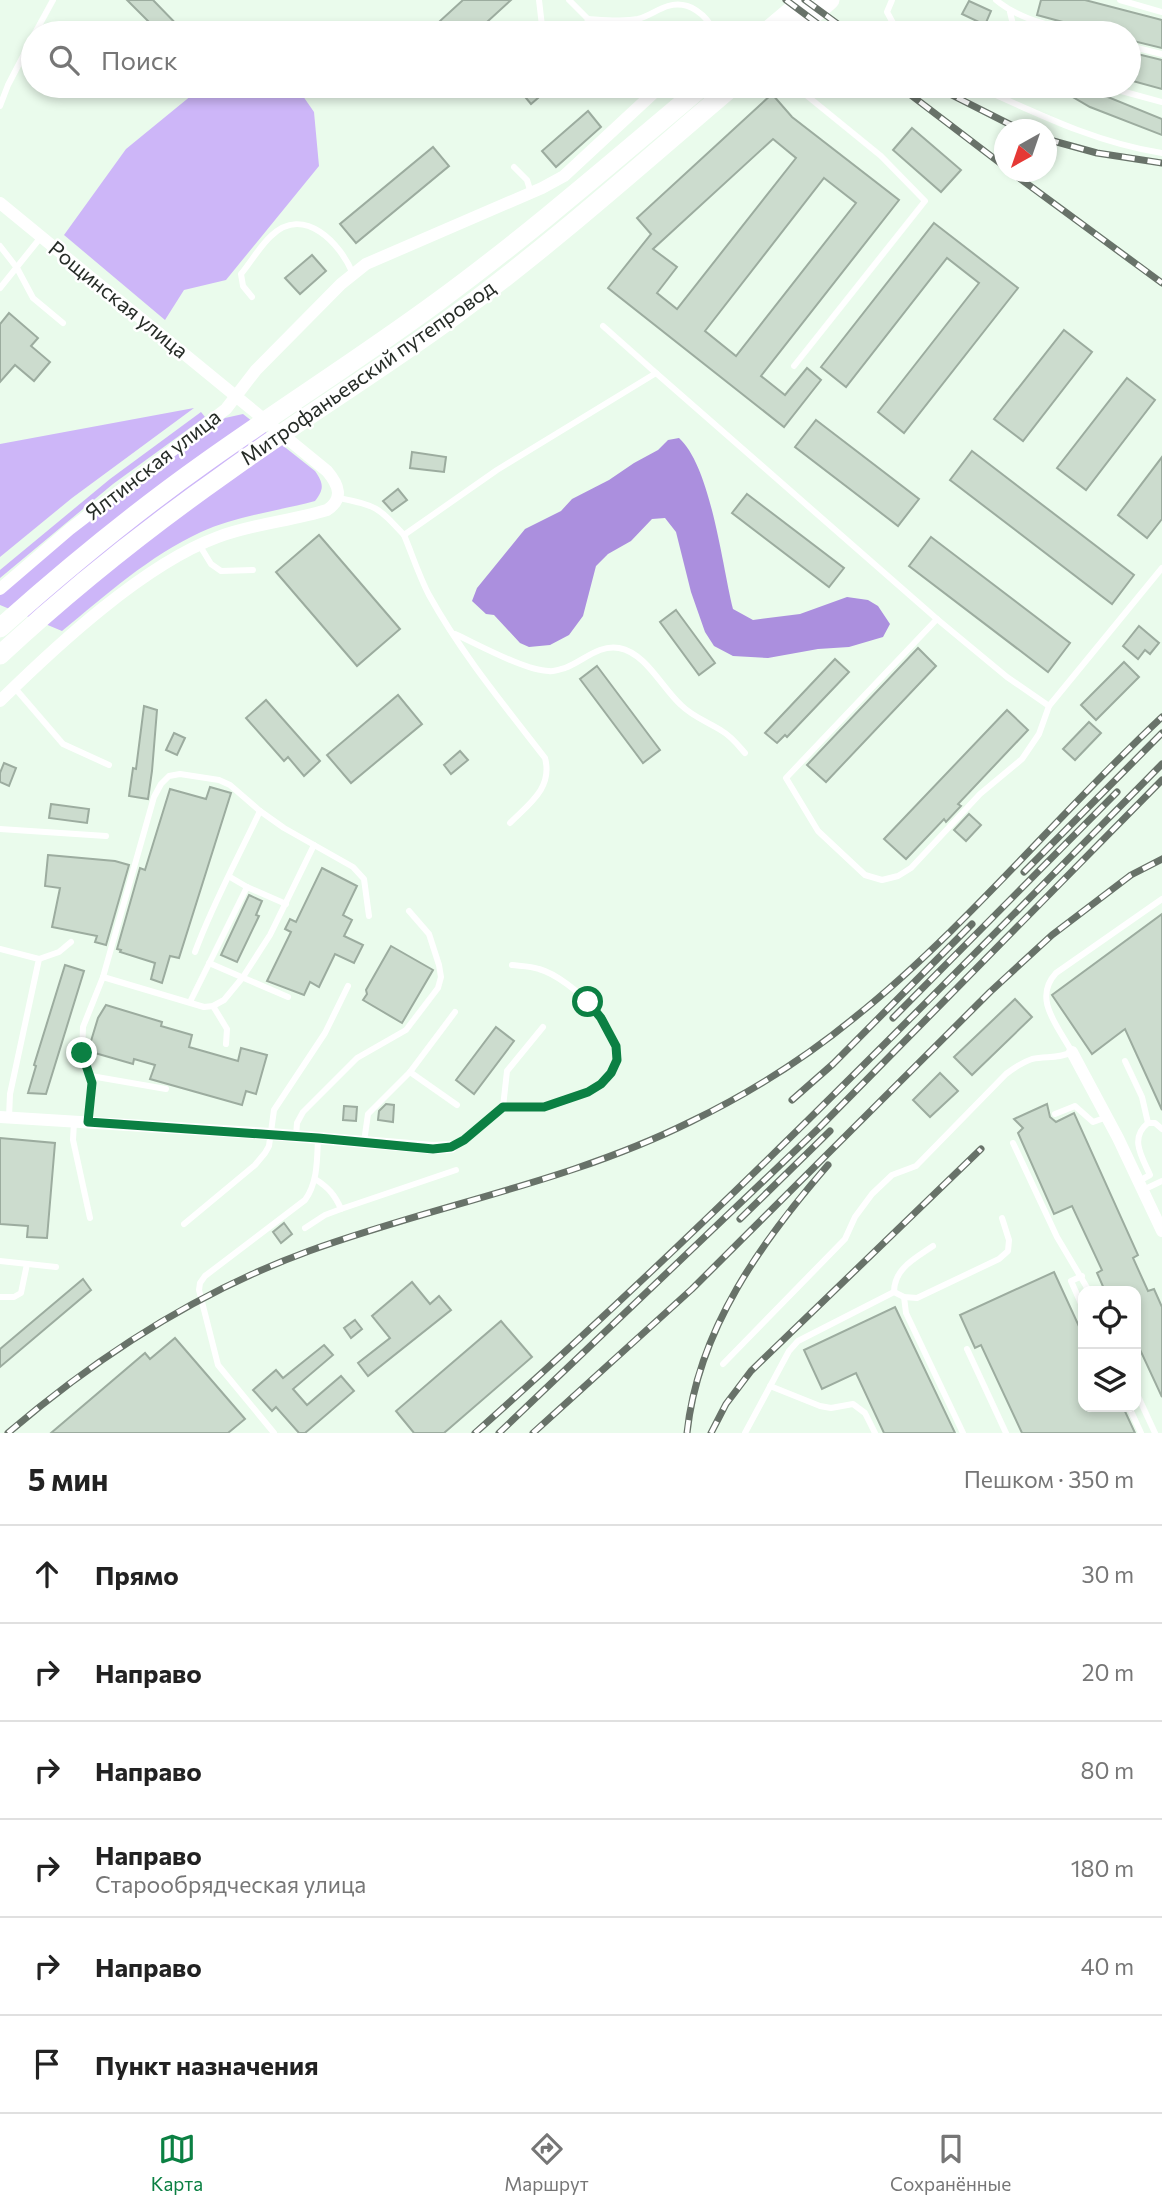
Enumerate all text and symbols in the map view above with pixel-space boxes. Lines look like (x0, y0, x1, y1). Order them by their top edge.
search box (21, 21, 1141, 98)
icon: search (45, 41, 83, 79)
text: Поиск (101, 44, 178, 75)
north arrow (994, 119, 1057, 182)
street label: Рощинская улица (44, 235, 194, 363)
street label: Митрофаньевский путепровод (235, 274, 499, 470)
street label: Ялтинская улица (79, 403, 225, 524)
route start (572, 986, 603, 1017)
route end (66, 1037, 97, 1068)
map controls (1078, 1286, 1141, 1412)
button: locate (1078, 1286, 1141, 1349)
button: layers (1078, 1349, 1141, 1412)
text: 5 мин (28, 1460, 108, 1497)
text: Пешком · 350 m (964, 1465, 1134, 1493)
icon: ahead (28, 1555, 66, 1593)
text: Прямо (95, 1559, 179, 1590)
text: 30 m (1081, 1560, 1134, 1588)
icon: right (28, 1653, 66, 1691)
text: Направо (95, 1657, 202, 1688)
text: 20 m (1082, 1658, 1134, 1686)
icon: right (28, 1751, 66, 1789)
text: Направо (95, 1755, 202, 1786)
text: 80 m (1081, 1756, 1134, 1784)
text: Направо (95, 1839, 202, 1870)
icon: right (28, 1849, 66, 1887)
text: 180 m (1071, 1854, 1134, 1882)
text: Старообрядческая улица (95, 1870, 366, 1898)
icon: right (28, 1947, 66, 1985)
text: Направо (95, 1951, 202, 1982)
text: 40 m (1081, 1952, 1134, 1980)
icon: arrive (28, 2045, 66, 2083)
text: Пункт назначения (95, 2049, 319, 2080)
tab: Карта (151, 2130, 203, 2195)
tab: Маршрут (504, 2130, 589, 2195)
tab: Сохранённые (890, 2130, 1011, 2195)

